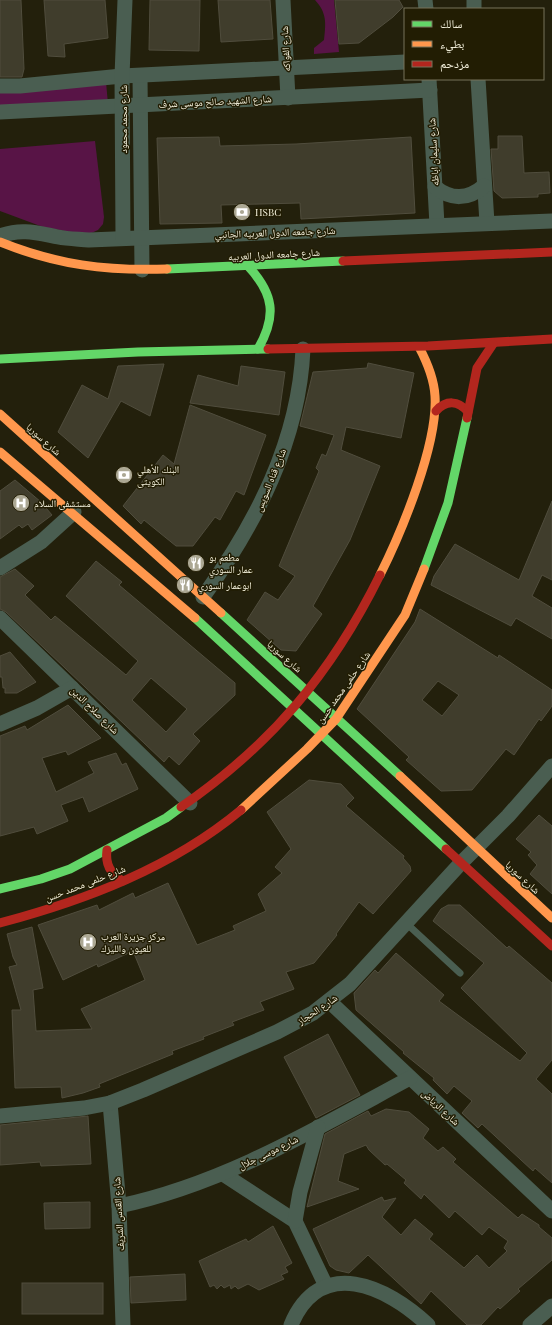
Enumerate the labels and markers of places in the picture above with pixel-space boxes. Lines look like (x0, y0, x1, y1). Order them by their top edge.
bank icon: HSBC (232, 202, 252, 222)
place label: HSBC (255, 205, 281, 219)
place label: البنك الأهلي الكويتى (137, 462, 179, 488)
bank icon: البنك الأهلي الكويتى (114, 465, 134, 485)
hospital icon: مستشفى السلام (11, 493, 31, 513)
place label: مستشفى السلام (34, 496, 91, 511)
place label: مطعم بو عمار السوري (209, 550, 253, 578)
restaurant icon: مطعم بو عمار السوري (186, 553, 206, 573)
restaurant icon: ابوعمار السوري (175, 575, 195, 595)
place label: ابوعمار السوري (198, 578, 252, 594)
place label: مركز جزيرة العرب للعيون والليزك (101, 929, 166, 955)
hospital icon: مركز جزيرة العرب للعيون والليزك (78, 932, 98, 952)

